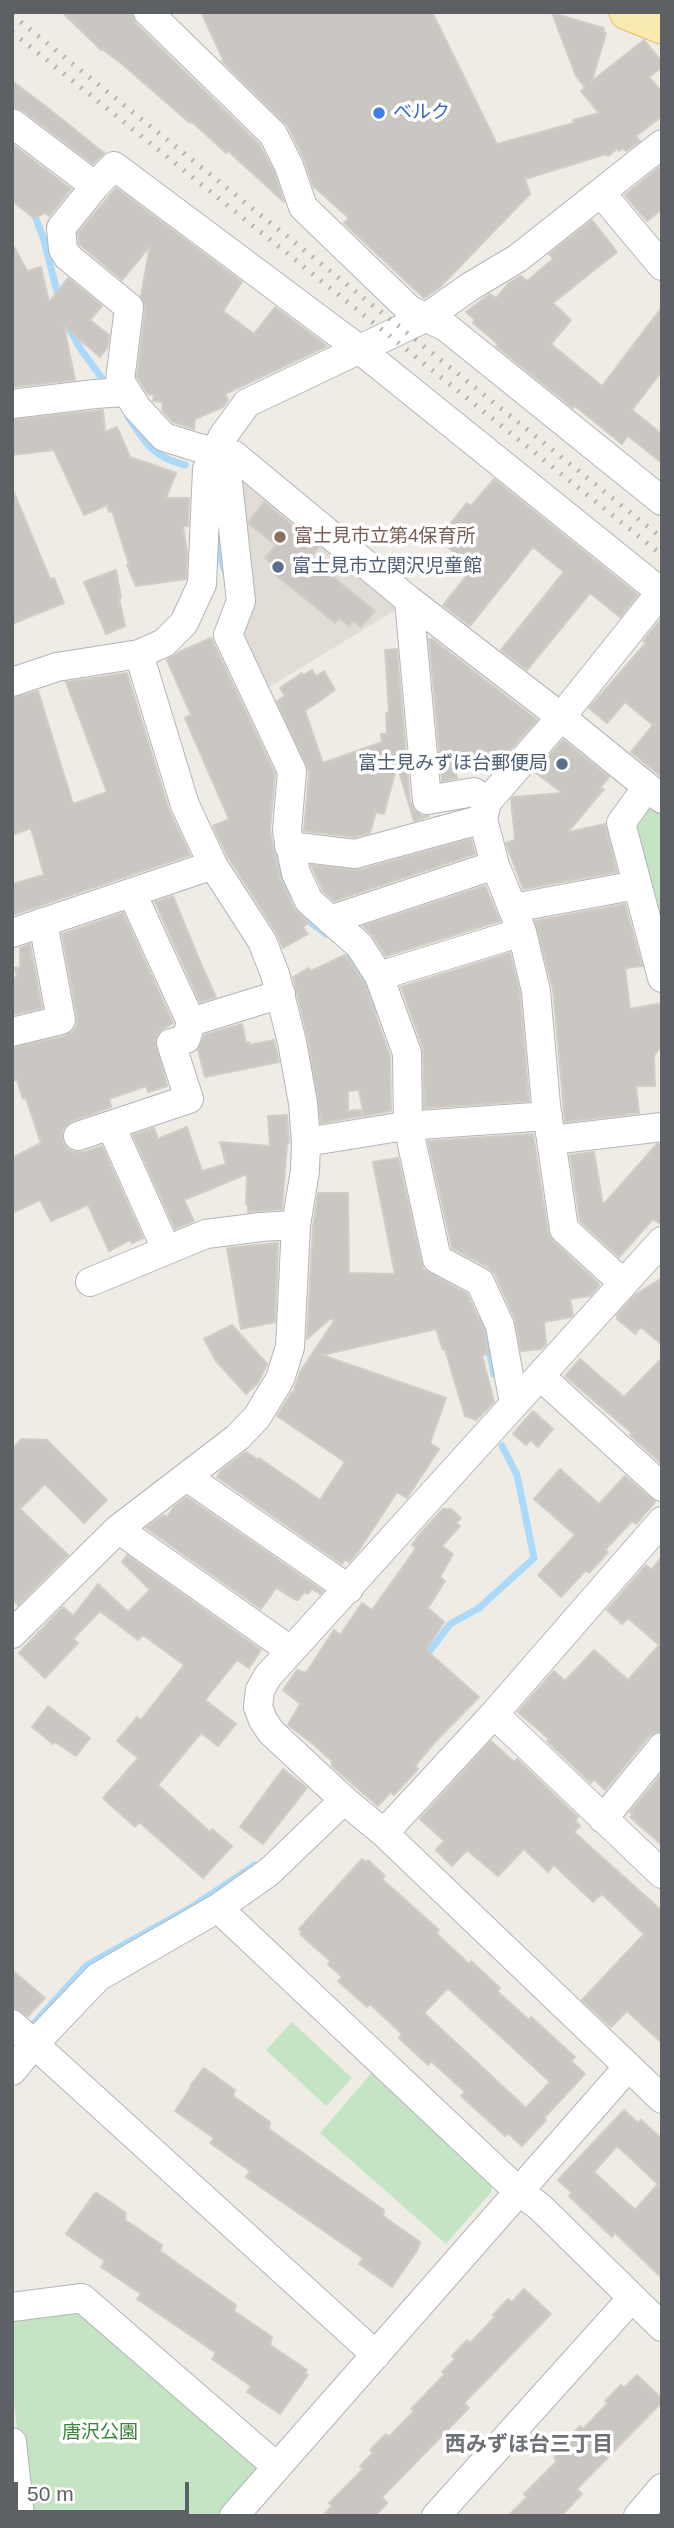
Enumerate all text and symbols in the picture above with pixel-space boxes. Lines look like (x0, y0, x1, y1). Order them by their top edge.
place label: ベルク (393, 102, 450, 124)
marker: ベルク (371, 105, 387, 121)
place label: 富士見市立第4保育所 (294, 526, 476, 548)
marker: 富士見市立第4保育所 (272, 529, 288, 545)
place label: 富士見市立関沢児童館 (292, 556, 482, 578)
marker: 富士見市立関沢児童館 (270, 559, 286, 575)
place label: 富士見みずほ台郵便局 (358, 753, 548, 775)
marker: 富士見みずほ台郵便局 (554, 756, 570, 772)
park label: 唐沢公園 (62, 2422, 138, 2444)
district label: 西みずほ台三丁目 (445, 2432, 613, 2458)
scale bar (18, 2468, 192, 2512)
text: 50 m (27, 2482, 74, 2505)

